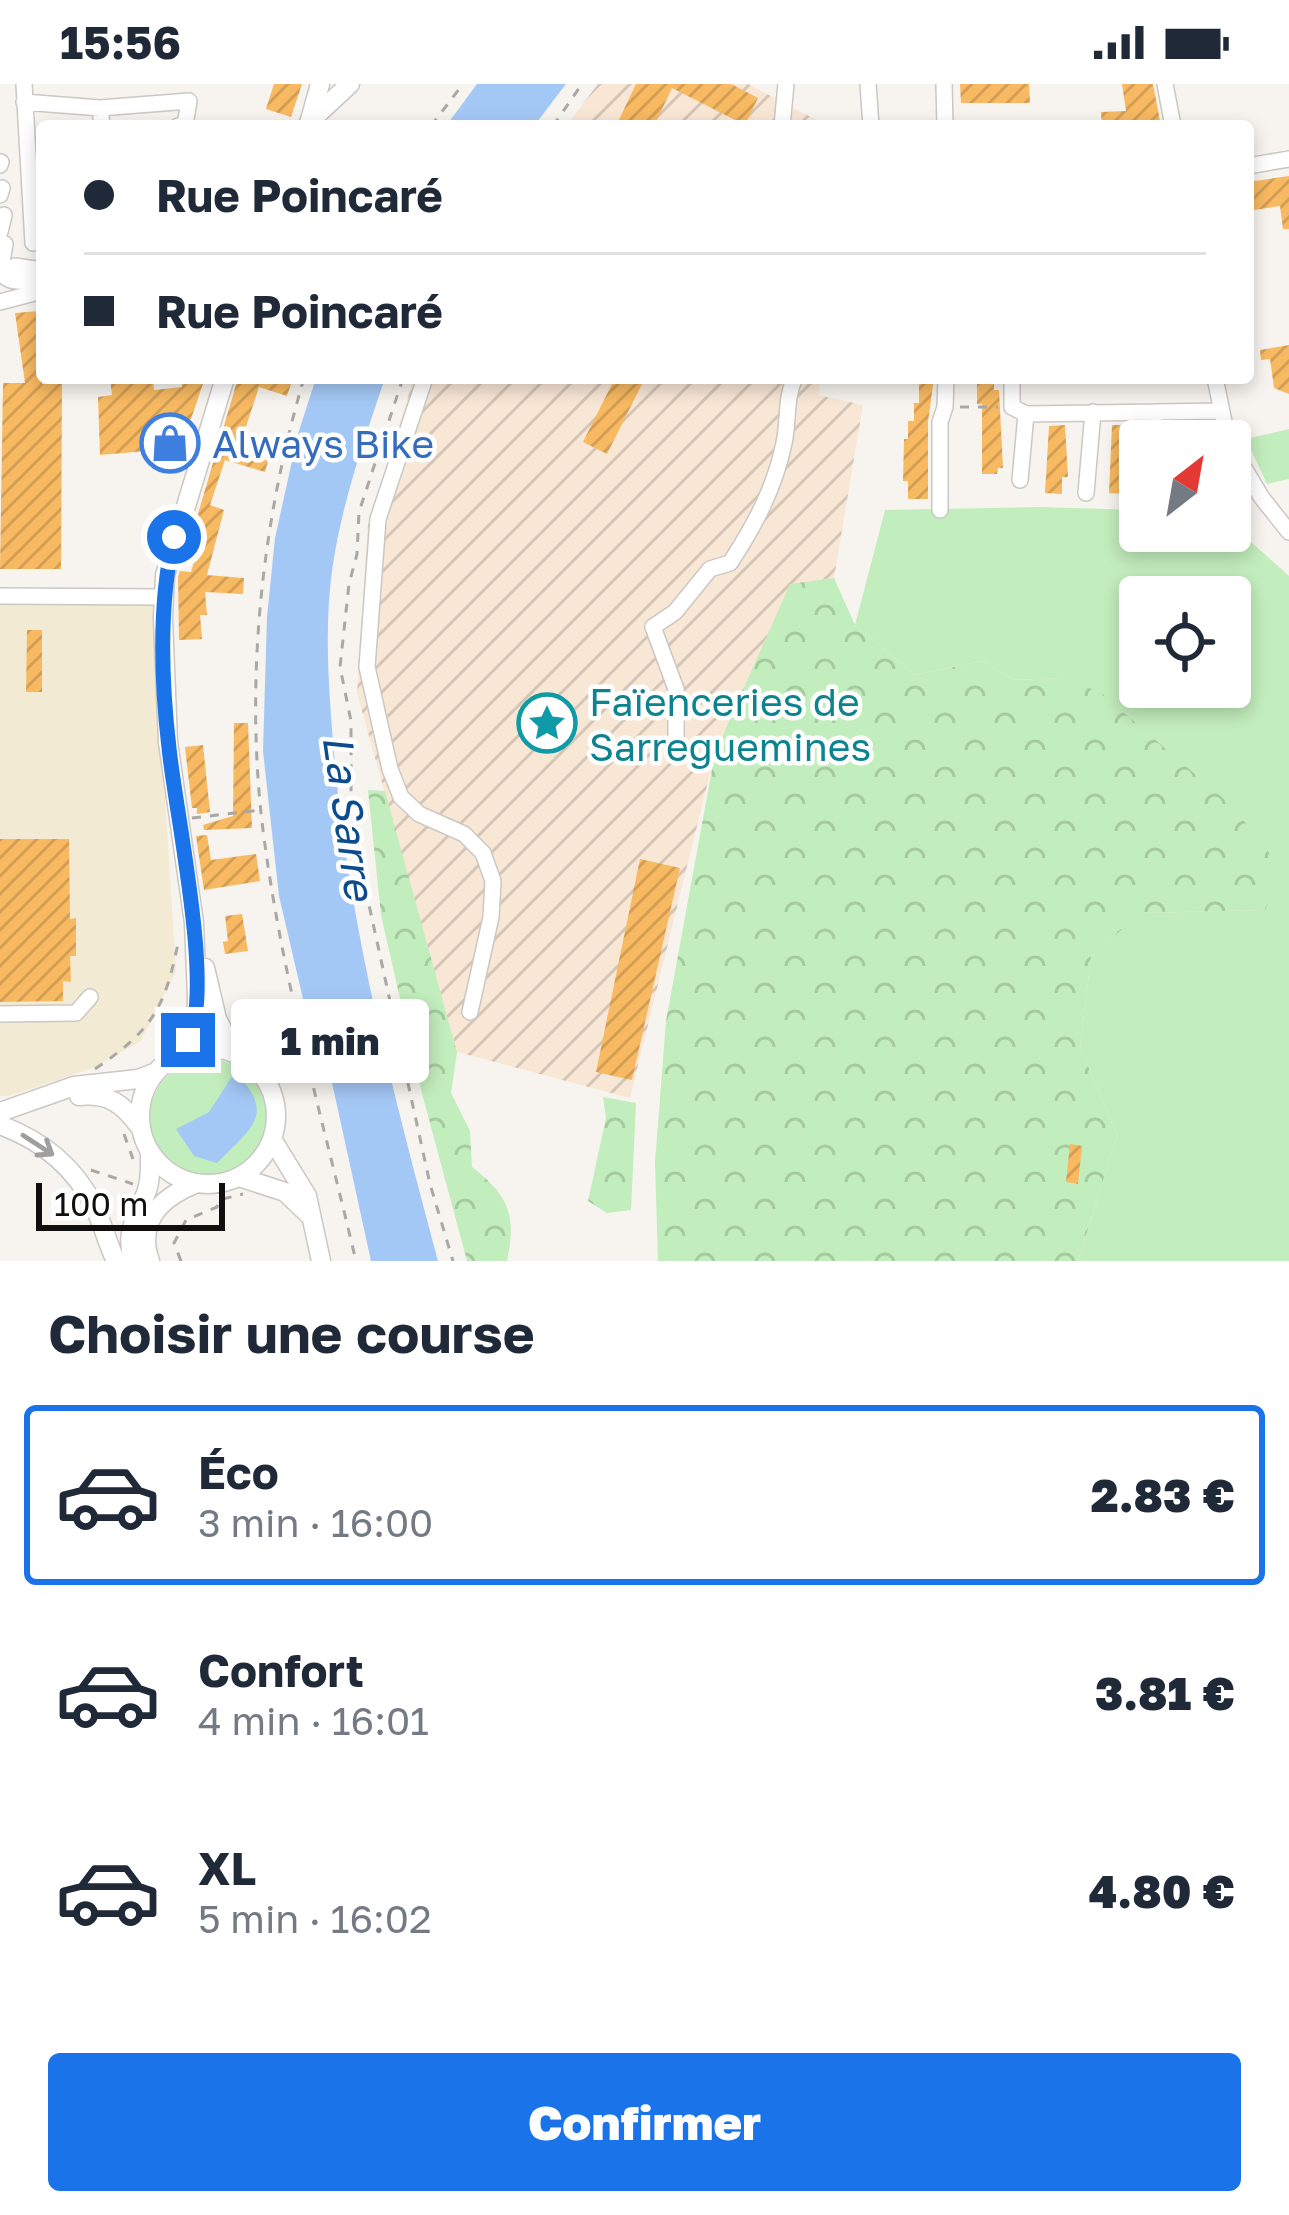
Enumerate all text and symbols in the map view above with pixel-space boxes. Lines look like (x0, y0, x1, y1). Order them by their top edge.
text: 15:56 (60, 15, 181, 69)
text: Rue Poincaré (156, 168, 443, 222)
text: Rue Poincaré (156, 284, 443, 338)
shop icon: Always Bike (139, 412, 201, 474)
place label: Always Bike (212, 420, 434, 467)
north arrow (1119, 420, 1251, 552)
map controls (1119, 420, 1251, 708)
route start (147, 510, 201, 564)
button: locate (1119, 576, 1251, 708)
place label: Faïenceries de Sarreguemines (589, 678, 871, 770)
place icon: Faïenceries de Sarreguemines (516, 692, 578, 754)
water label: La Sarre (314, 731, 387, 905)
callout: 1 min (230, 998, 428, 1082)
route end (161, 1013, 215, 1067)
text: 1 min (280, 1017, 380, 1064)
one-way arrow (21, 1132, 55, 1157)
scale bar (36, 1177, 225, 1230)
text: 100 m (54, 1184, 148, 1223)
text: Choisir une course (48, 1300, 535, 1365)
icon: car (54, 1441, 162, 1549)
text: Éco (198, 1445, 279, 1499)
text: 2.83 € (1091, 1468, 1235, 1522)
text: 3 min · 16:00 (198, 1499, 433, 1546)
icon: car (54, 1639, 162, 1747)
text: Confort (198, 1643, 364, 1697)
text: 3.81 € (1095, 1666, 1235, 1720)
text: 4 min · 16:01 (198, 1697, 429, 1744)
icon: car (54, 1837, 162, 1945)
text: XL (198, 1841, 256, 1895)
text: 4.80 € (1089, 1864, 1235, 1918)
text: 5 min · 16:02 (198, 1895, 432, 1942)
button: Confirmer (48, 2053, 1241, 2191)

